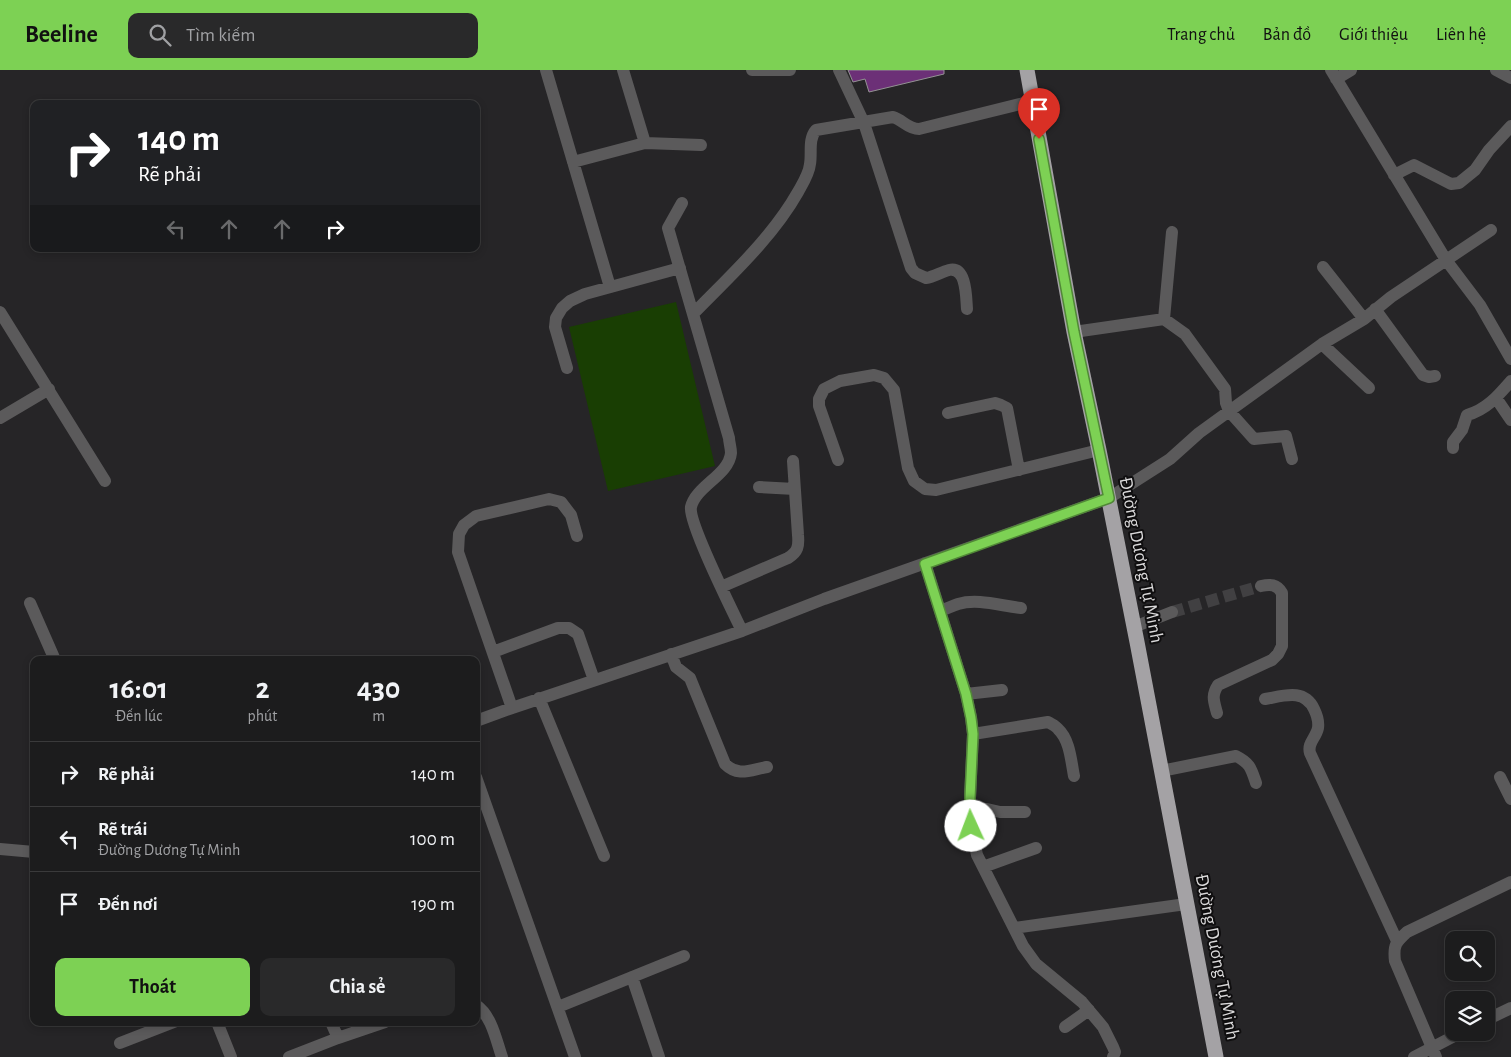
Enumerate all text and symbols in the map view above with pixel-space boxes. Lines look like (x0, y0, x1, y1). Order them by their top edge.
search box (128, 13, 478, 58)
icon: search (146, 21, 174, 49)
text: Beeline (25, 23, 98, 47)
text: Tìm kiếm (186, 26, 255, 45)
text: Trang chủ (1167, 26, 1235, 44)
text: Bản đồ (1263, 26, 1311, 44)
text: Giới thiệu (1339, 26, 1408, 44)
text: Liên hệ (1436, 26, 1486, 44)
pin (1018, 88, 1060, 139)
icon: arrive (1025, 95, 1053, 123)
icon: right (55, 120, 120, 185)
text: 140 m (138, 122, 220, 157)
text: Rẽ phải (138, 163, 201, 185)
icon: left (162, 215, 190, 243)
icon: ahead (215, 215, 243, 243)
icon: ahead (268, 215, 296, 243)
icon: right (321, 215, 349, 243)
street label: Đường Dương Tự Minh (1116, 475, 1166, 645)
text: 16:01 (110, 674, 168, 704)
text: 2 (255, 674, 270, 704)
text: 430 (357, 674, 400, 704)
text: Đến lúc (115, 708, 162, 724)
text: phút (248, 708, 277, 724)
text: m (372, 708, 385, 724)
icon: right (55, 760, 83, 788)
text: Rẽ phải (98, 765, 155, 784)
text: 140 m (411, 765, 455, 784)
position arrow (944, 799, 996, 851)
text: Rẽ trái (98, 820, 147, 839)
icon: left (55, 825, 83, 853)
text: 100 m (410, 830, 455, 849)
text: Đường Dương Tự Minh (98, 842, 240, 858)
street label: Đường Dương Tự Minh (1192, 872, 1242, 1042)
icon: arrive (55, 890, 83, 918)
text: Đến nơi (98, 895, 158, 914)
text: 190 m (411, 895, 455, 914)
map controls (1445, 931, 1495, 1041)
button: search (1445, 931, 1495, 981)
button: Thoát (55, 958, 250, 1016)
button: Chia sẻ (260, 958, 455, 1016)
button: layers (1445, 991, 1495, 1041)

